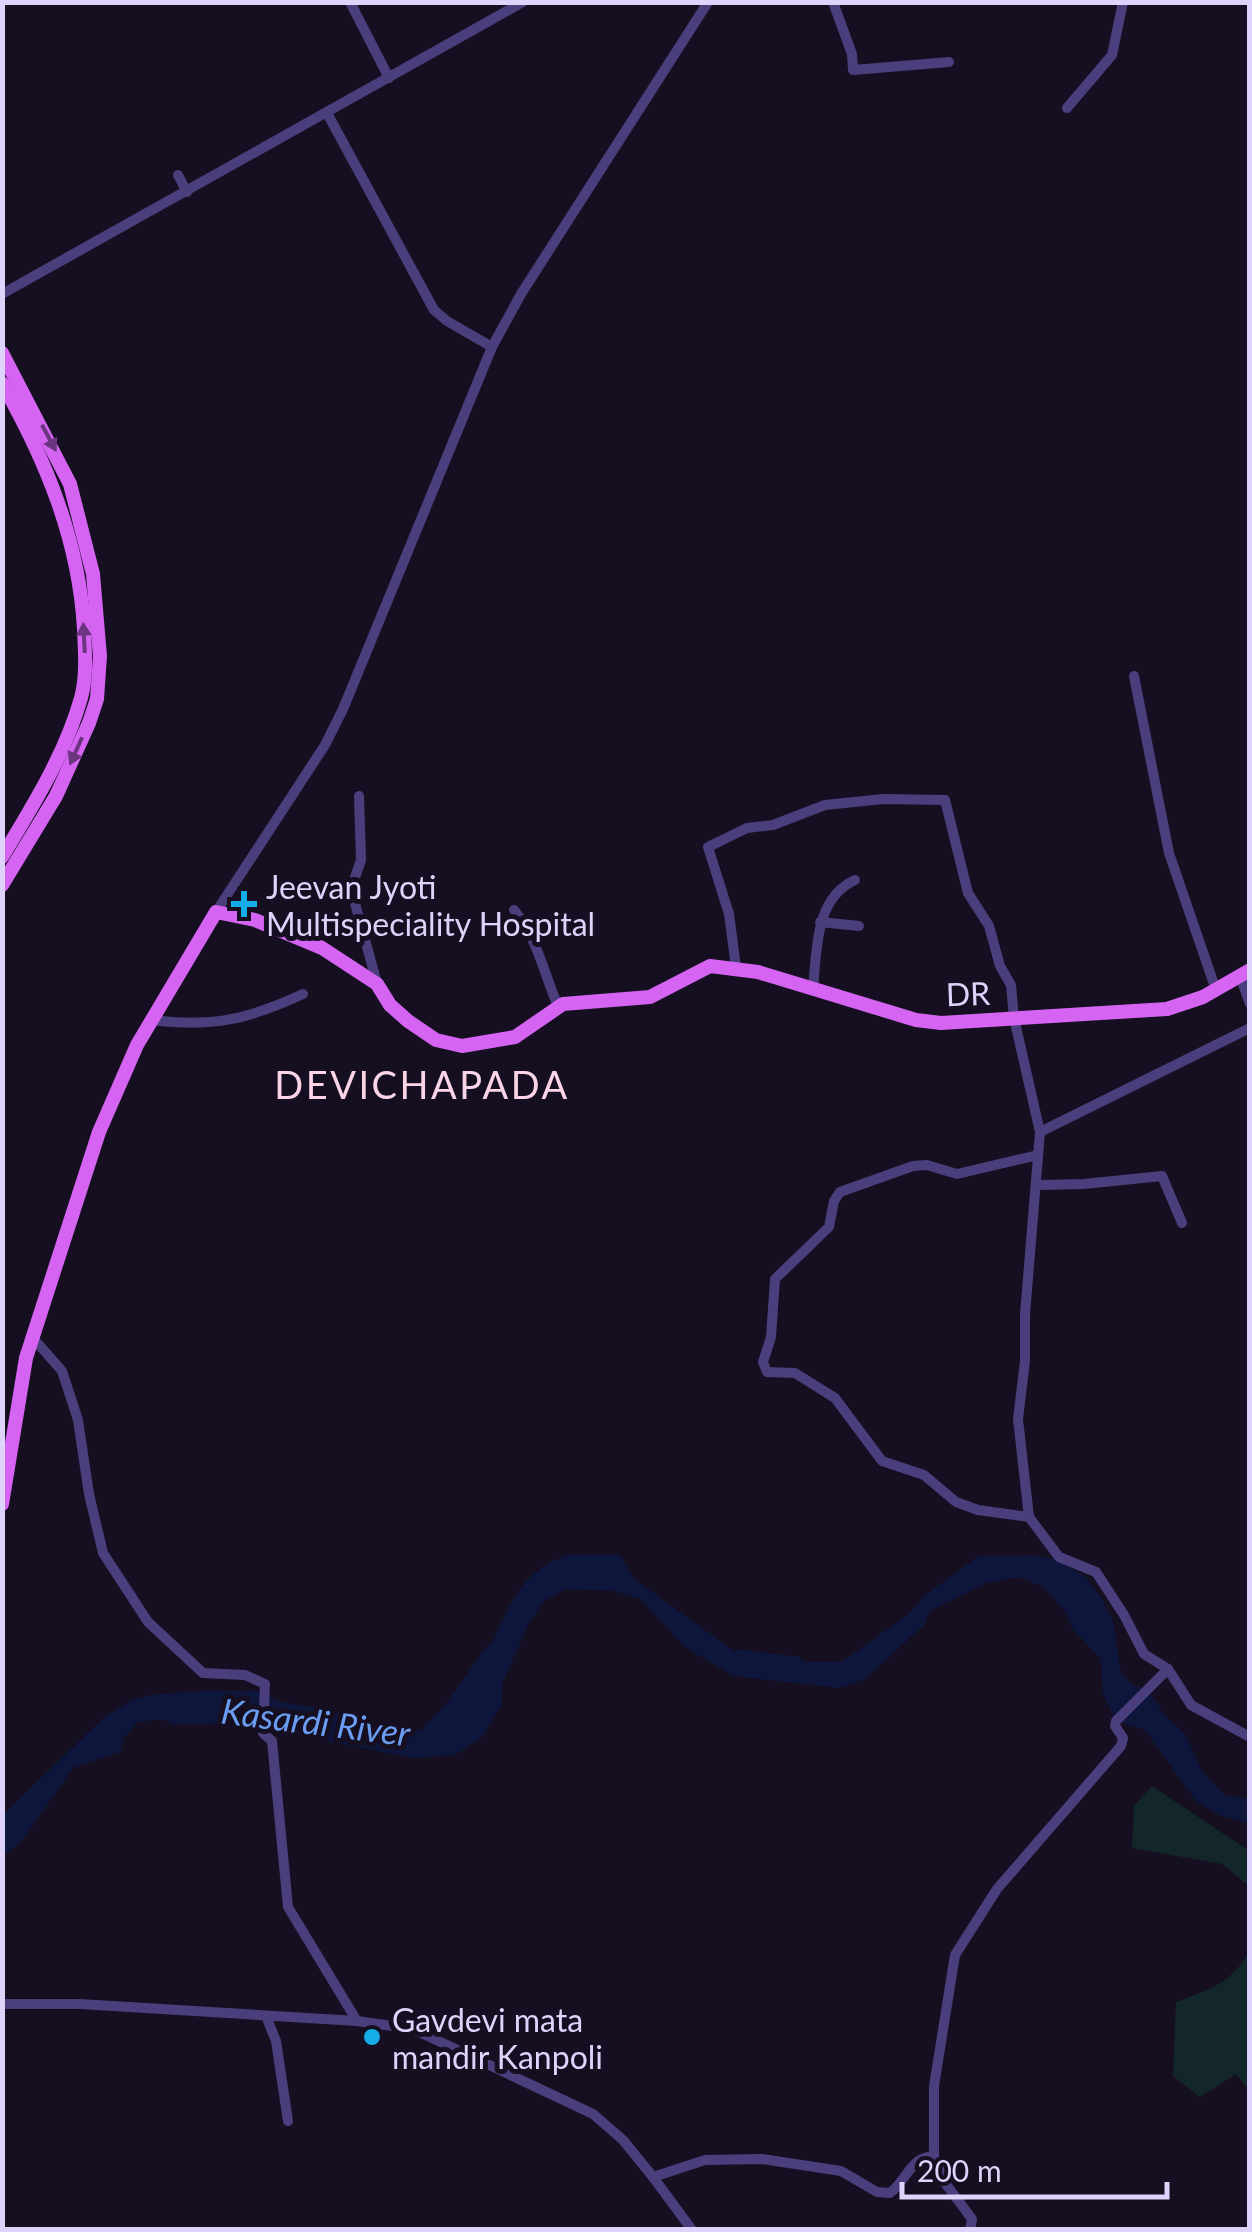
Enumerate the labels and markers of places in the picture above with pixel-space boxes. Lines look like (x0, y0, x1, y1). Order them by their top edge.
place label: Jeevan Jyoti Multispeciality Hospital (266, 867, 595, 943)
marker: Jeevan Jyoti Multispeciality Hospital (231, 891, 257, 917)
place label: Gavdevi mata mandir Kanpoli (392, 2000, 603, 2076)
marker: Gavdevi mata mandir Kanpoli (361, 2026, 383, 2048)

